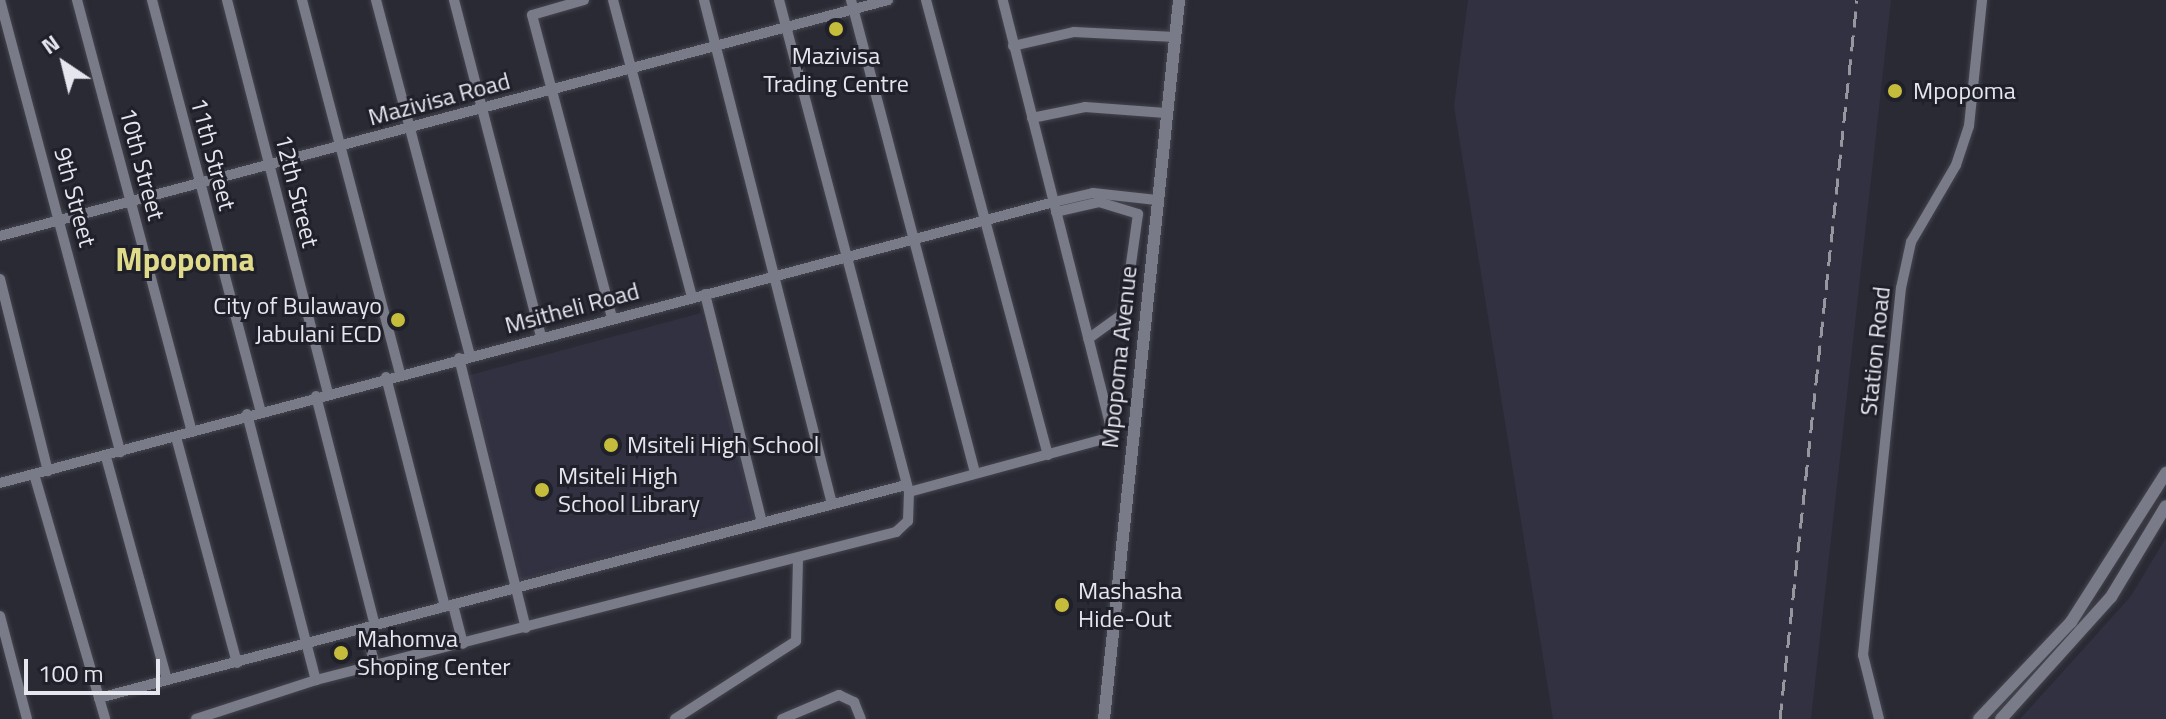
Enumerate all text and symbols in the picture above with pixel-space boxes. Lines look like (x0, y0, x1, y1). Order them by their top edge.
marker: Mazivisa Trading Centre (827, 20, 845, 38)
north arrow (24, 24, 104, 104)
text: N (34, 26, 66, 63)
place label: Mazivisa Trading Centre (763, 42, 909, 98)
street label: Mazivisa Road (365, 66, 513, 132)
place label: Mpopoma (1913, 77, 2016, 105)
marker: Mpopoma (1884, 80, 1906, 102)
street label: 11th Street (184, 95, 242, 213)
street label: 10th Street (113, 105, 171, 223)
street label: 12th Street (269, 132, 325, 250)
street label: 9th Street (48, 144, 102, 250)
district label: Mpopoma (115, 240, 255, 278)
street label: Mpopoma Avenue (1095, 264, 1143, 450)
street label: Msitheli Road (502, 276, 642, 340)
street label: Station Road (1854, 285, 1896, 417)
place label: City of Bulawayo Jabulani ECD (213, 292, 382, 348)
marker: City of Bulawayo Jabulani ECD (389, 311, 407, 329)
place label: Msiteli High School (627, 431, 819, 459)
marker: Msiteli High School (602, 436, 620, 454)
place label: Msiteli High School Library (558, 462, 700, 518)
marker: Msiteli High School Library (533, 481, 551, 499)
place label: Mashasha Hide-Out (1078, 577, 1182, 633)
marker: Mashasha Hide-Out (1053, 596, 1071, 614)
place label: Mahomva Shoping Center (357, 625, 511, 681)
scale bar (28, 643, 164, 693)
marker: Mahomva Shoping Center (332, 644, 350, 662)
text: 100 m (38, 655, 104, 691)

